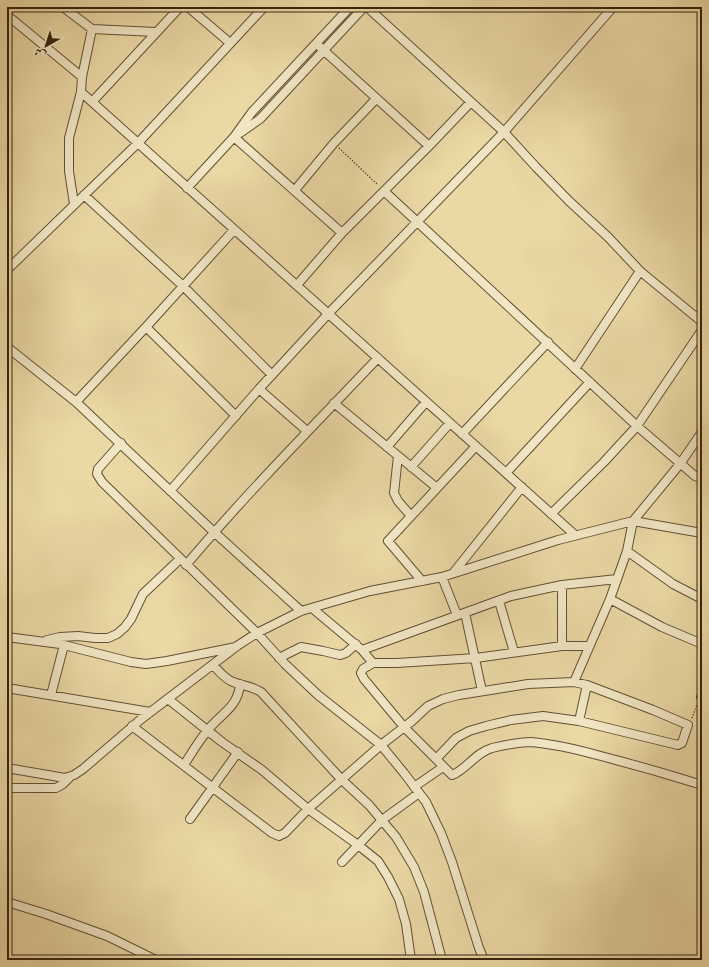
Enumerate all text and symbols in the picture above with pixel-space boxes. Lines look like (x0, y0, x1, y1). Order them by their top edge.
north arrow (26, 26, 66, 66)
text: ش (33, 45, 48, 60)

